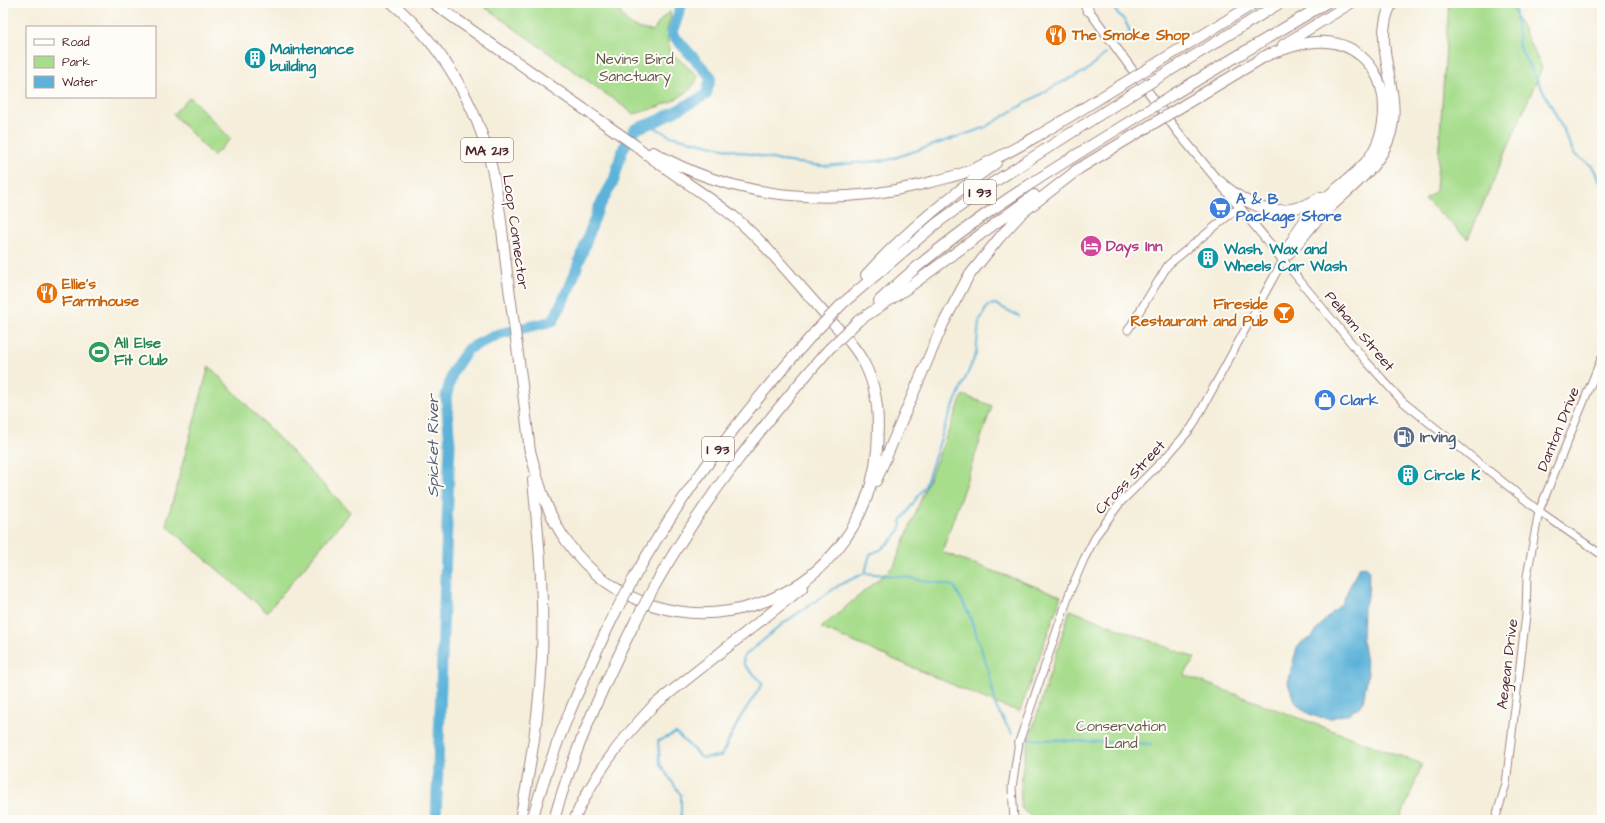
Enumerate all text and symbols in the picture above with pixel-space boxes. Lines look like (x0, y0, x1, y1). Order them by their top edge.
restaurant icon: The Smoke Shop (1043, 22, 1069, 48)
place label: The Smoke Shop (1071, 25, 1190, 46)
legend (26, 26, 156, 98)
text: Road (62, 34, 90, 51)
place label: Maintenance building (270, 39, 354, 79)
building icon: Maintenance building (242, 45, 268, 71)
park label: Nevins Bird Sanctuary (596, 49, 674, 88)
text: Park (62, 54, 90, 71)
text: Water (62, 74, 98, 91)
road number: MA 213 (461, 138, 513, 162)
street label: Loop Connector (497, 173, 534, 291)
road number: I 93 (964, 180, 996, 204)
place label: A & B Package Store (1236, 189, 1342, 229)
supermarket icon: A & B Package Store (1207, 195, 1233, 221)
hotel icon: Days Inn (1078, 233, 1104, 259)
place label: Days Inn (1106, 236, 1163, 258)
place label: Wash, Wax and Wheels Car Wash (1223, 239, 1347, 277)
building icon: Wash, Wax and Wheels Car Wash (1195, 245, 1221, 271)
place label: Ellie's Farmhouse (62, 274, 139, 312)
restaurant icon: Ellie's Farmhouse (34, 280, 60, 306)
street label: Pelham Street (1320, 287, 1399, 376)
place label: Fireside Restaurant and Pub (1130, 294, 1269, 332)
bar icon: Fireside Restaurant and Pub (1271, 300, 1297, 326)
place label: All Else Fit Club (114, 333, 168, 371)
sports icon: All Else Fit Club (86, 339, 112, 365)
street label: Danton Drive (1532, 384, 1585, 474)
shop icon: Clark (1312, 387, 1338, 413)
place label: Clark (1340, 390, 1379, 411)
water label: Spicket River (422, 392, 444, 497)
fuel station icon: Irving (1391, 424, 1417, 450)
place label: Irving (1420, 427, 1456, 450)
street label: Cross Street (1090, 436, 1170, 519)
road number: I 93 (702, 437, 734, 461)
building icon: Circle K (1395, 462, 1421, 488)
place label: Circle K (1424, 465, 1481, 486)
street label: Aegean Drive (1492, 618, 1524, 711)
park label: Conservation Land (1076, 716, 1167, 754)

